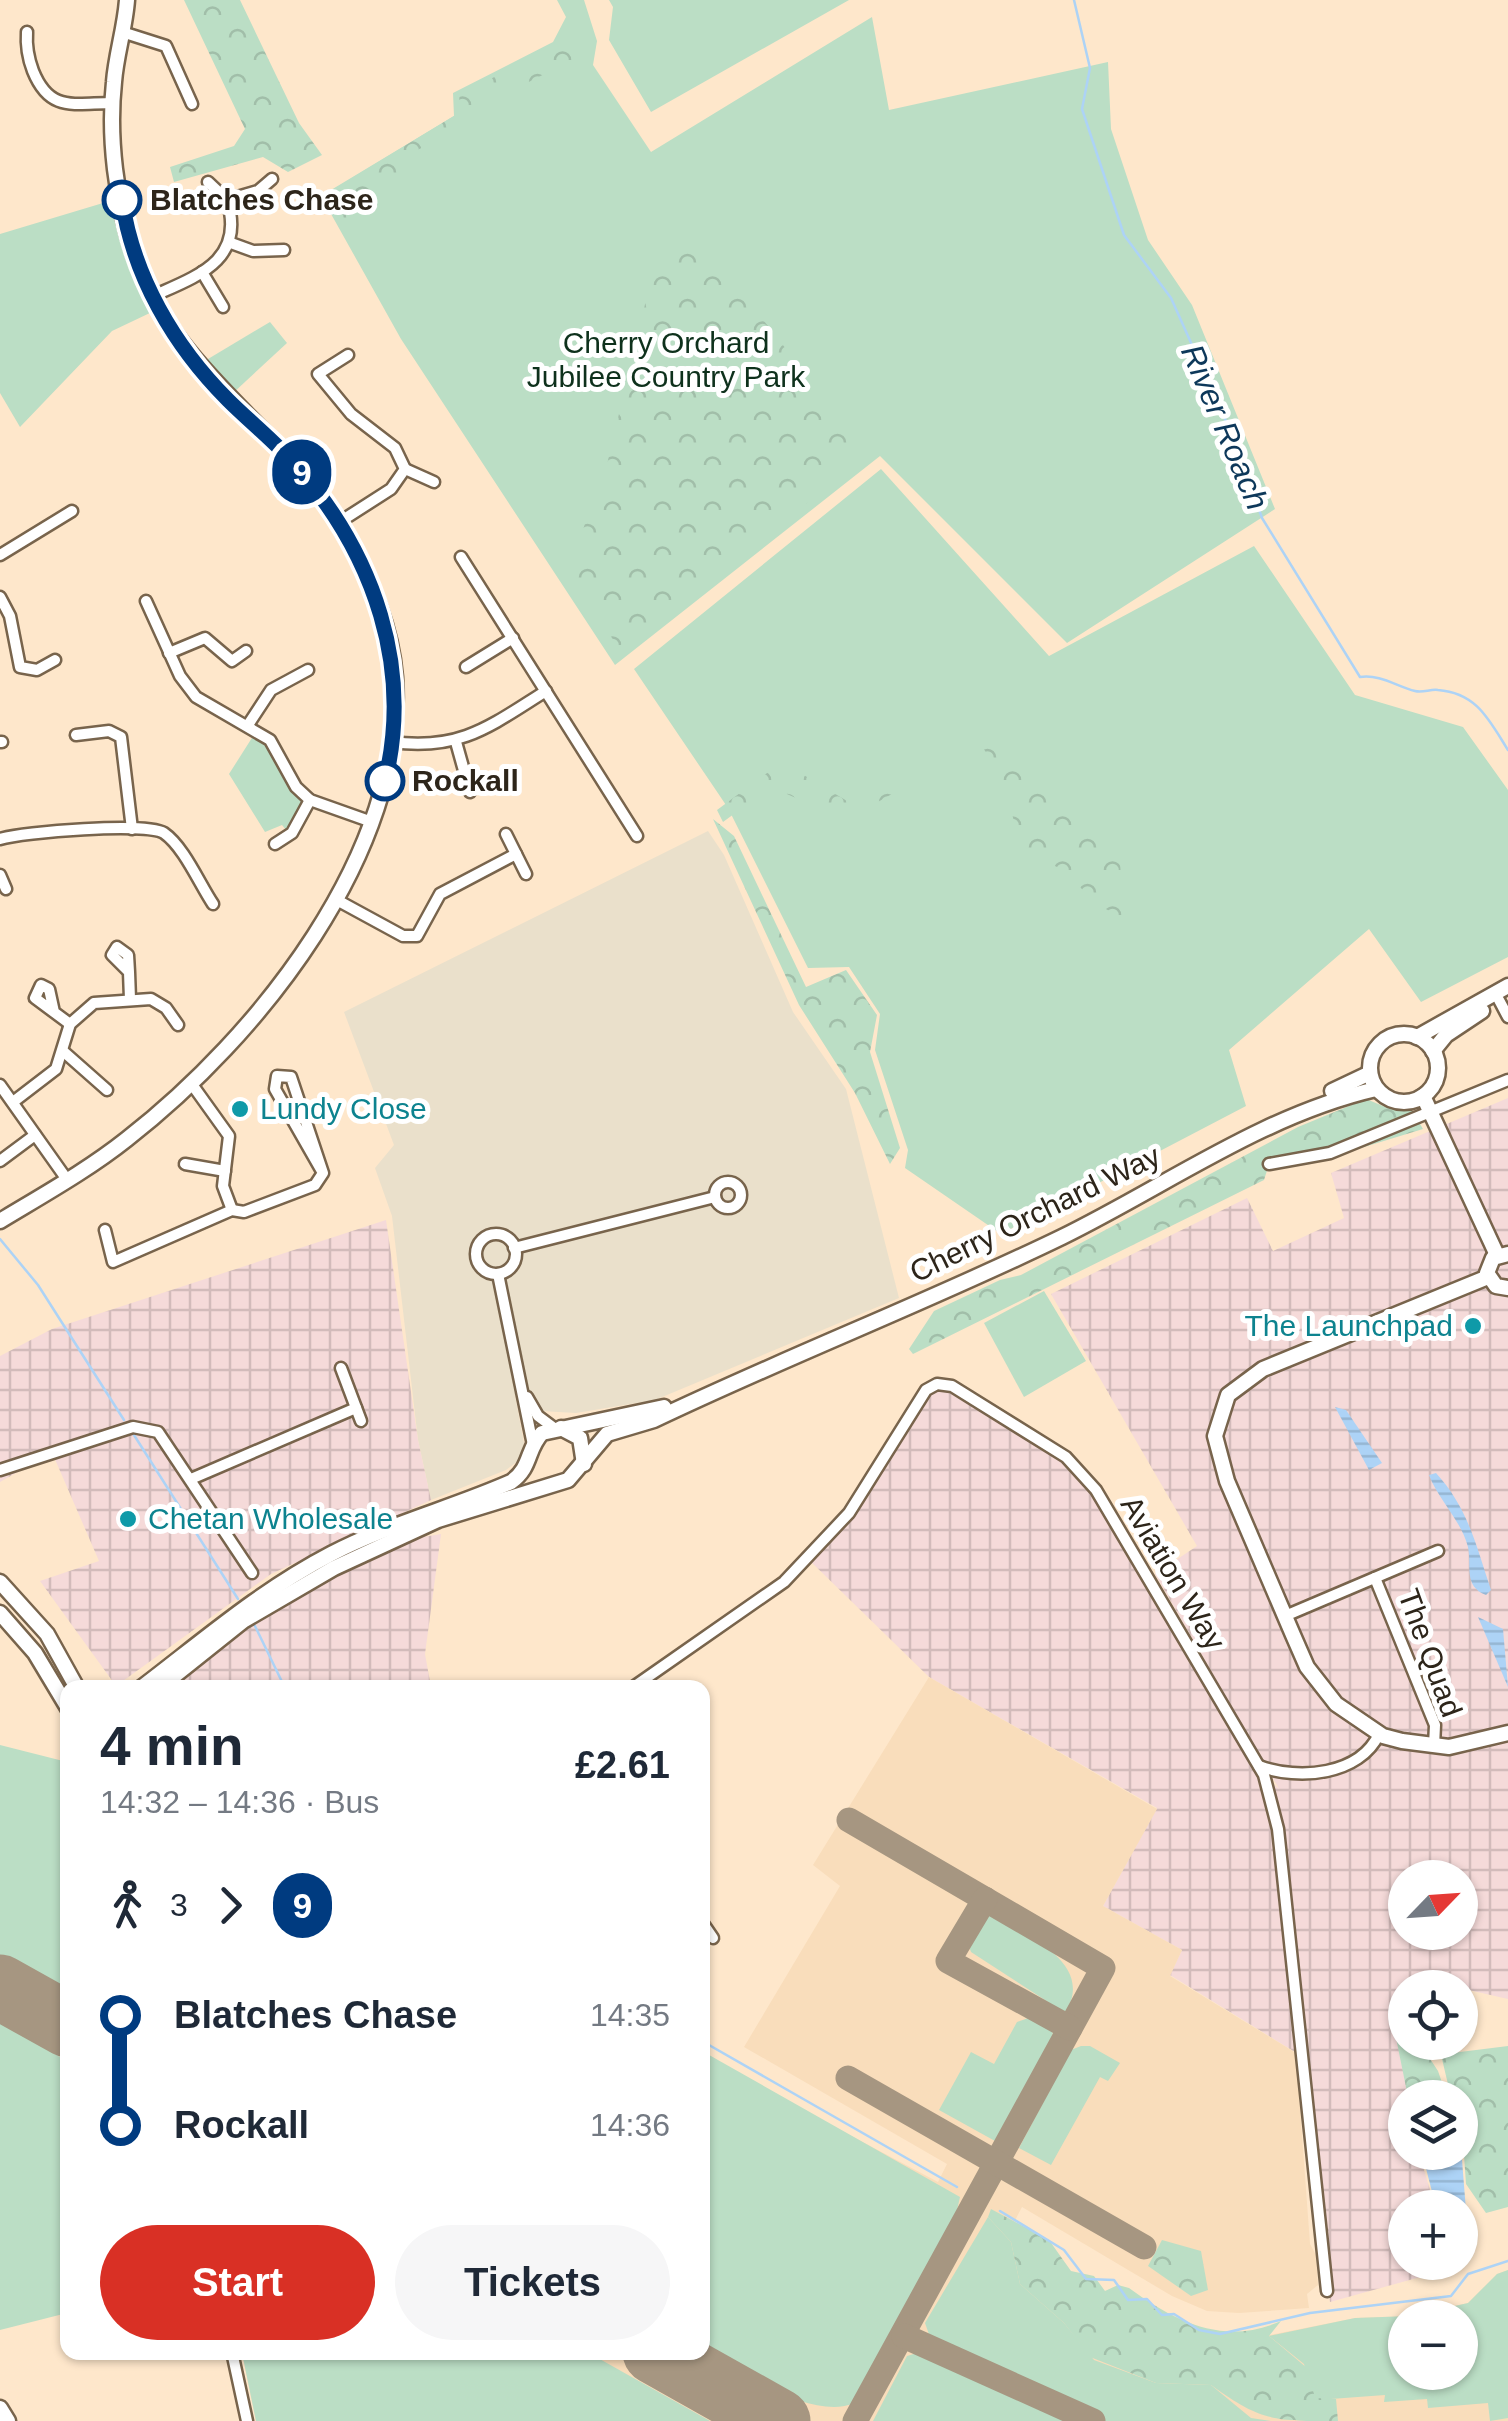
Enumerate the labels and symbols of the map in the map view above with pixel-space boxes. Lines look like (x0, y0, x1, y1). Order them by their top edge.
marker: Blatches Chase (103, 181, 141, 219)
place label: Blatches Chase (150, 183, 373, 216)
park label: Cherry Orchard Jubilee Country Park (527, 326, 806, 393)
water label: River Roach (1174, 339, 1276, 515)
line badge: 9 (270, 440, 334, 504)
marker: Rockall (366, 762, 404, 800)
place label: Rockall (412, 764, 519, 797)
place label: Lundy Close (260, 1092, 427, 1125)
marker: Lundy Close (229, 1098, 251, 1120)
street label: Cherry Orchard Way (904, 1139, 1165, 1288)
place label: The Launchpad (1244, 1309, 1453, 1342)
marker: The Launchpad (1462, 1315, 1484, 1337)
street label: Aviation Way (1115, 1490, 1232, 1656)
place label: Chetan Wholesale (148, 1502, 393, 1535)
marker: Chetan Wholesale (117, 1508, 139, 1530)
street label: The Quad (1392, 1584, 1469, 1721)
north arrow (1388, 1860, 1478, 1950)

